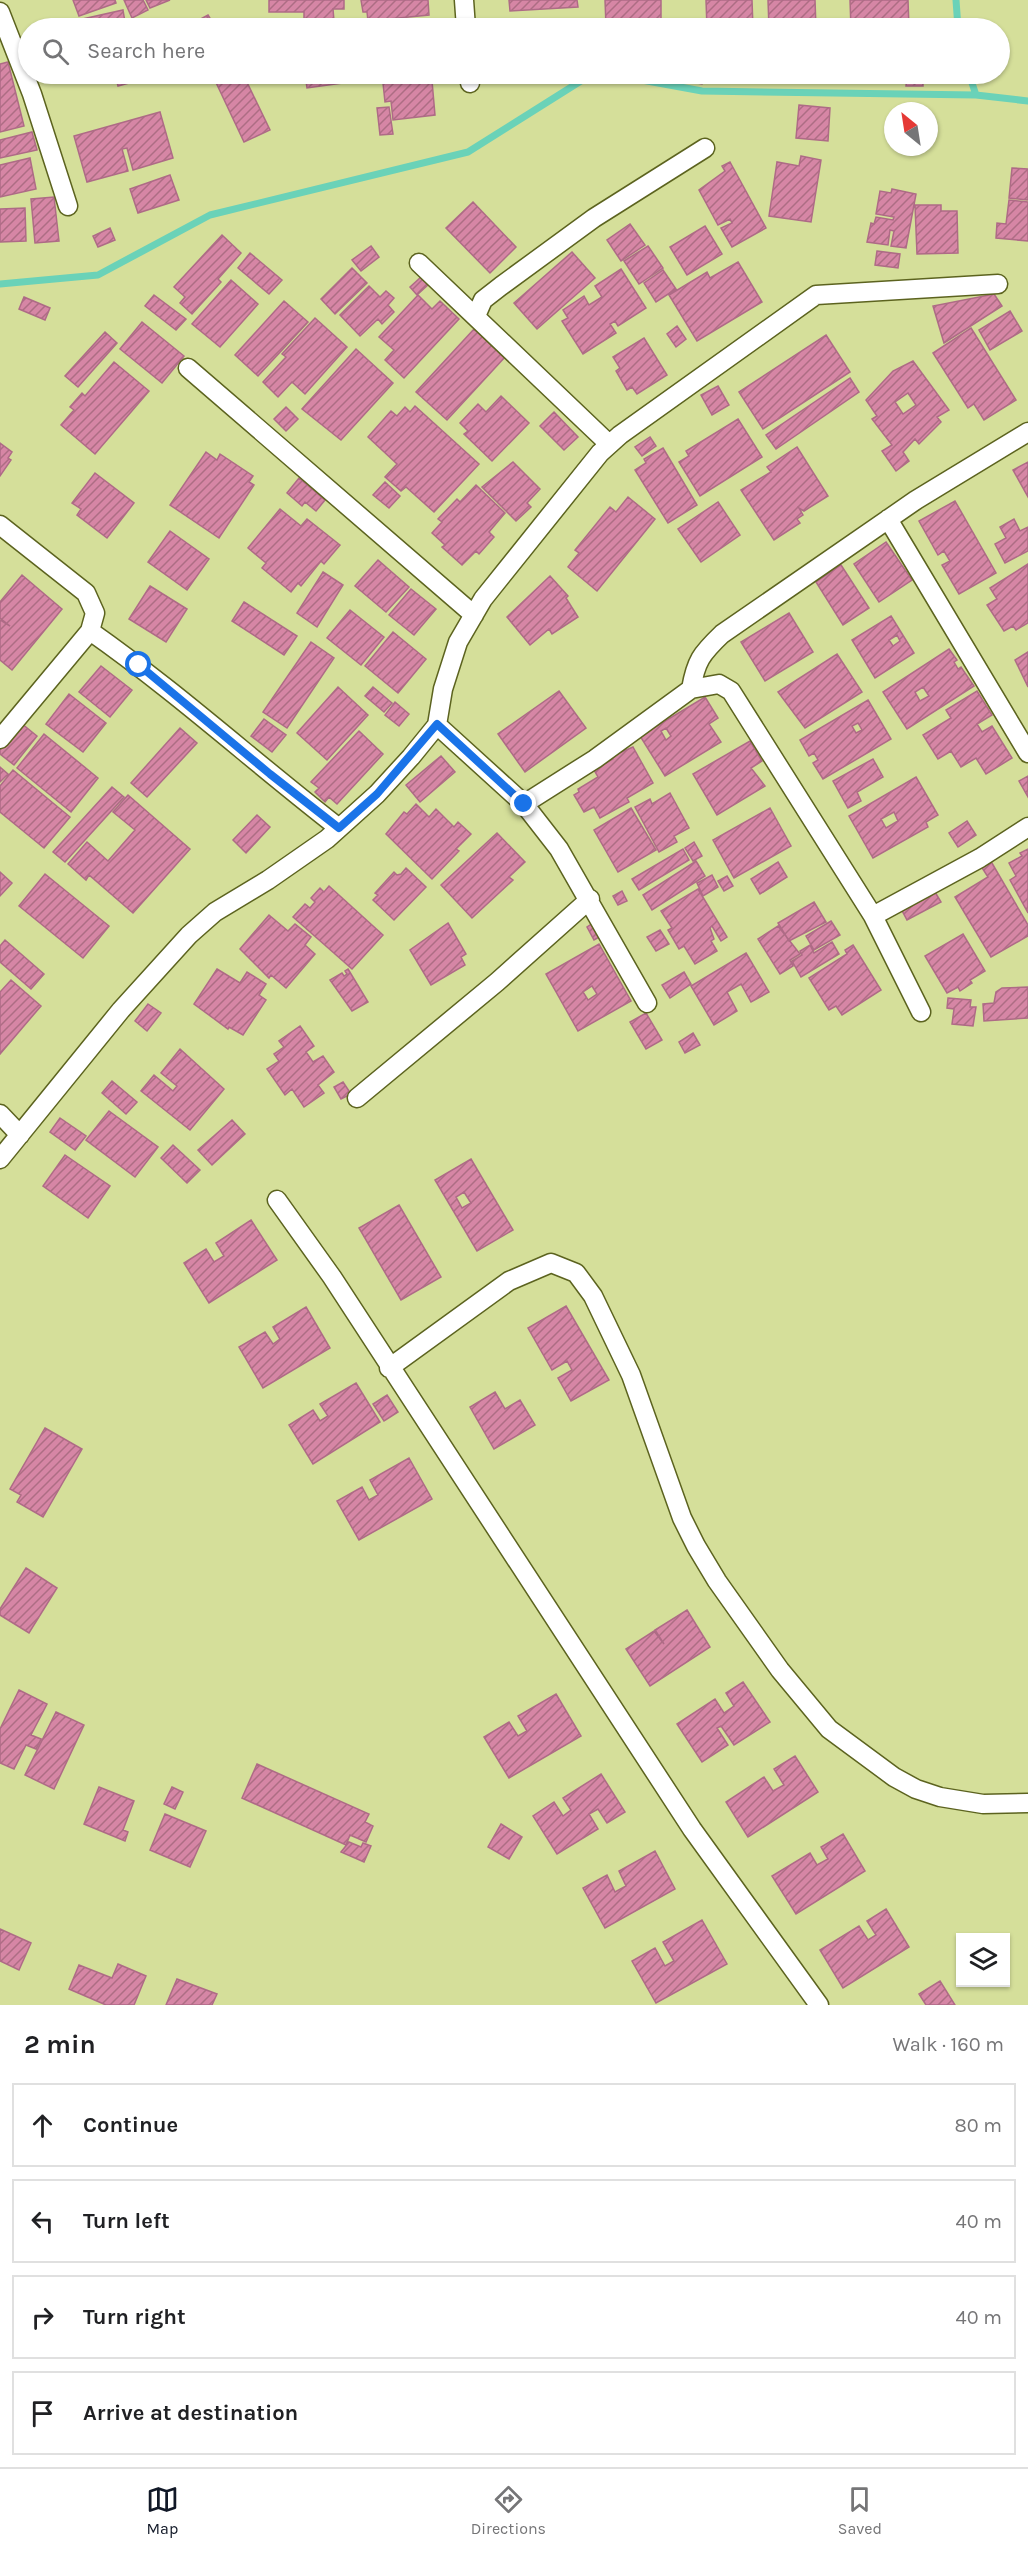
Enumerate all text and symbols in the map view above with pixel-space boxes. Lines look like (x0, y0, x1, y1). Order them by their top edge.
search box (18, 18, 1010, 84)
icon: search (39, 35, 72, 68)
text: Search here (87, 38, 205, 64)
north arrow (884, 102, 938, 156)
route start (125, 651, 151, 677)
route end (510, 790, 536, 816)
map controls (956, 1933, 1010, 1987)
button: layers (956, 1933, 1010, 1987)
text: 2 min (24, 2029, 96, 2060)
text: Walk · 160 m (892, 2033, 1004, 2056)
icon: ahead (26, 2109, 59, 2142)
text: Continue (83, 2112, 178, 2138)
text: 80 m (954, 2114, 1002, 2137)
icon: left (26, 2205, 59, 2238)
text: Turn left (83, 2208, 170, 2234)
text: 40 m (956, 2210, 1002, 2233)
icon: right (26, 2301, 59, 2334)
text: Turn right (83, 2304, 186, 2330)
text: 40 m (956, 2306, 1002, 2329)
icon: arrive (26, 2397, 59, 2430)
text: Arrive at destination (83, 2400, 298, 2426)
tab: Map (146, 2483, 179, 2538)
tab: Directions (471, 2483, 546, 2538)
tab: Saved (838, 2483, 882, 2538)

